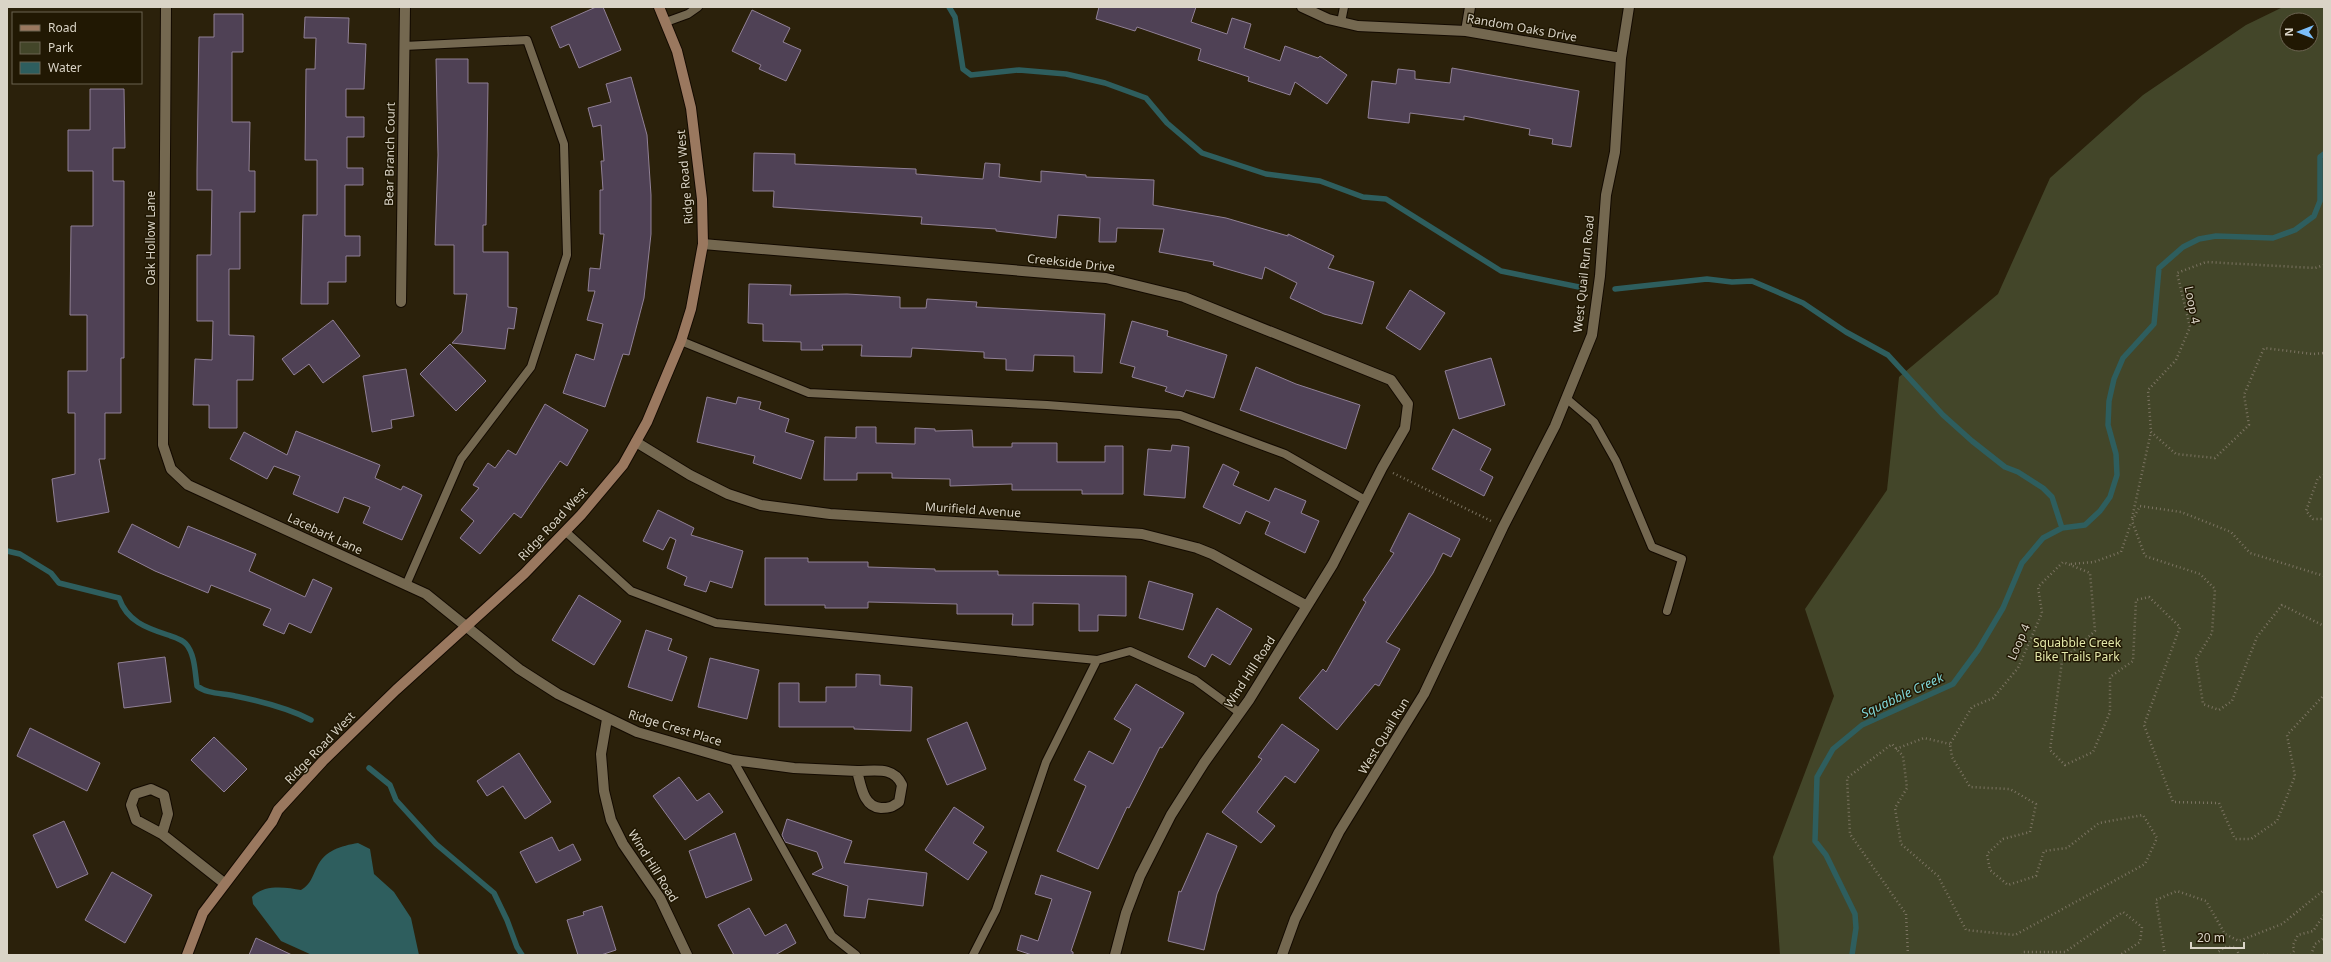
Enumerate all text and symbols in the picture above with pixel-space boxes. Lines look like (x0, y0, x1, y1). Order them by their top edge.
street label: Random Oaks Drive (1466, 9, 1579, 46)
legend (12, 12, 142, 84)
north arrow (2279, 12, 2319, 52)
text: Road (48, 19, 77, 36)
text: N (2281, 28, 2296, 36)
text: Park (48, 39, 74, 56)
text: Water (48, 59, 82, 76)
street label: Bear Branch Court (380, 101, 399, 206)
street label: Ridge Road West (672, 128, 697, 225)
street label: Oak Hollow Lane (142, 190, 159, 285)
street label: West Quail Run Road (1569, 214, 1598, 334)
street label: Creekside Drive (1026, 249, 1116, 276)
street label: Loop 4 (2181, 285, 2205, 325)
street label: Ridge Road West (514, 483, 592, 564)
street label: Murifield Avenue (925, 498, 1022, 521)
street label: Lacebark Lane (285, 509, 366, 559)
street label: Loop 4 (2003, 621, 2034, 663)
street label: Wind Hill Road (1220, 633, 1279, 711)
park label: Squabble Creek Bike Trails Park (2033, 634, 2122, 665)
water label: Squabble Creek (1858, 668, 1947, 722)
street label: West Quail Run (1354, 694, 1413, 777)
street label: Ridge Crest Place (626, 705, 724, 750)
street label: Ridge Road West (281, 707, 359, 788)
street label: Wind Hill Road (624, 826, 682, 905)
scale bar (2191, 924, 2244, 950)
text: 20 m (2197, 929, 2225, 946)

